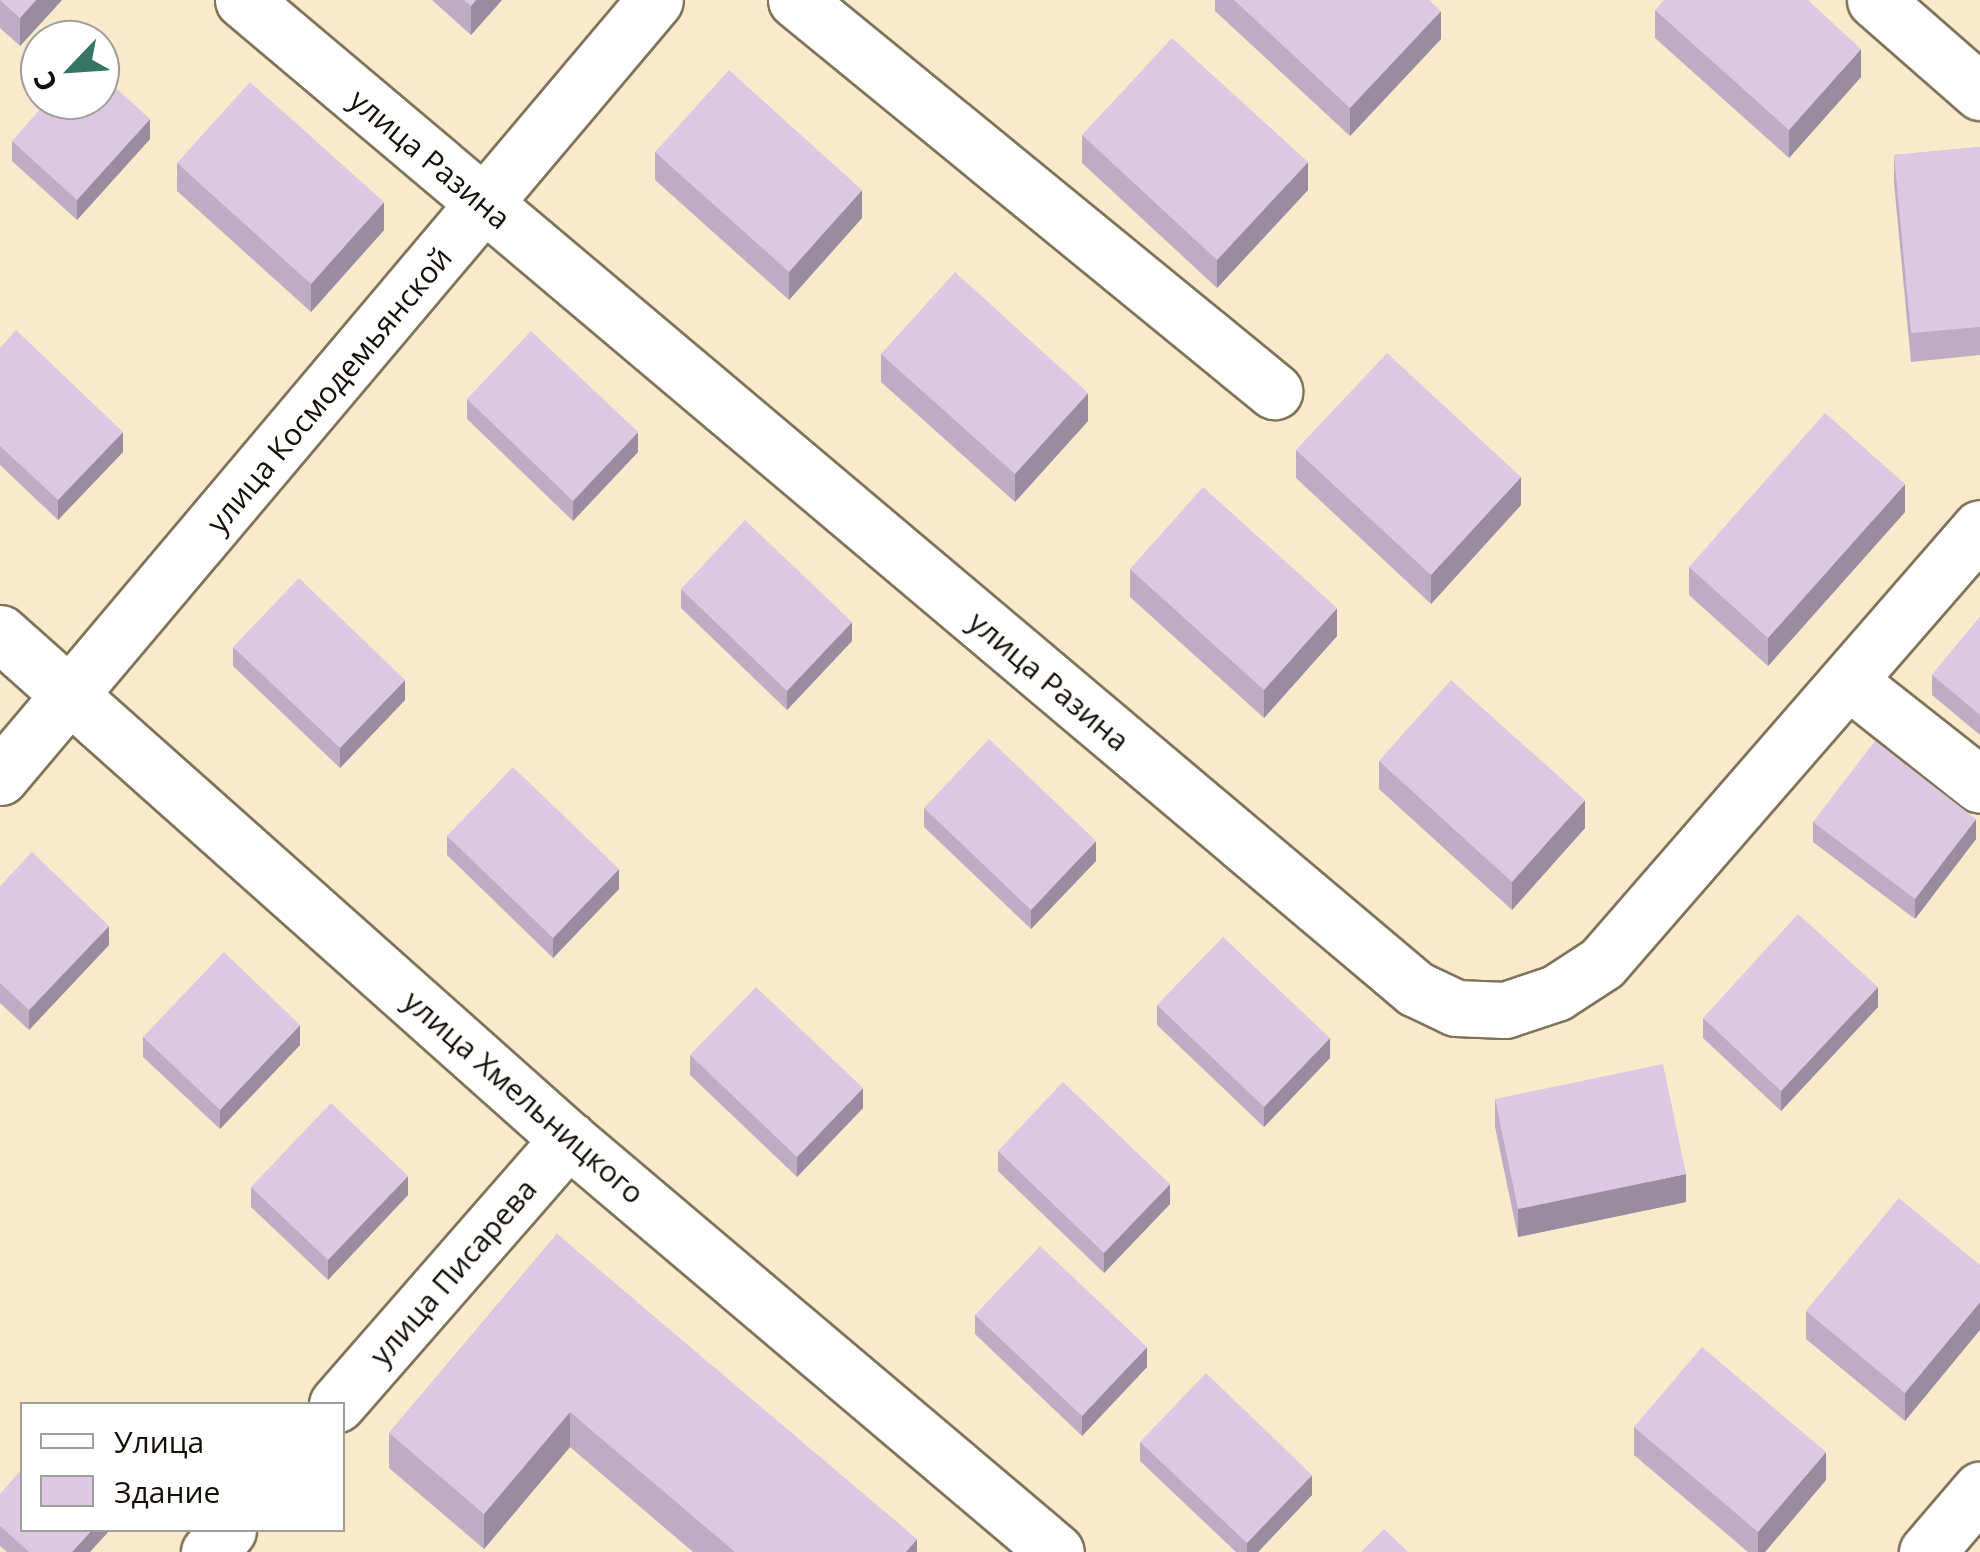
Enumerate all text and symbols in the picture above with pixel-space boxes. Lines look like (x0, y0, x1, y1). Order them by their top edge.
north arrow (20, 20, 120, 120)
text: С (24, 66, 66, 98)
street label: улица Разина (342, 81, 518, 237)
street label: улица Космодемьянской (199, 240, 459, 540)
street label: улица Разина (961, 603, 1137, 759)
street label: улица Хмельницкого (396, 983, 652, 1211)
street label: улица Писарева (362, 1171, 544, 1373)
legend (20, 1402, 345, 1532)
text: Улица (114, 1421, 204, 1462)
text: Здание (114, 1471, 220, 1512)

